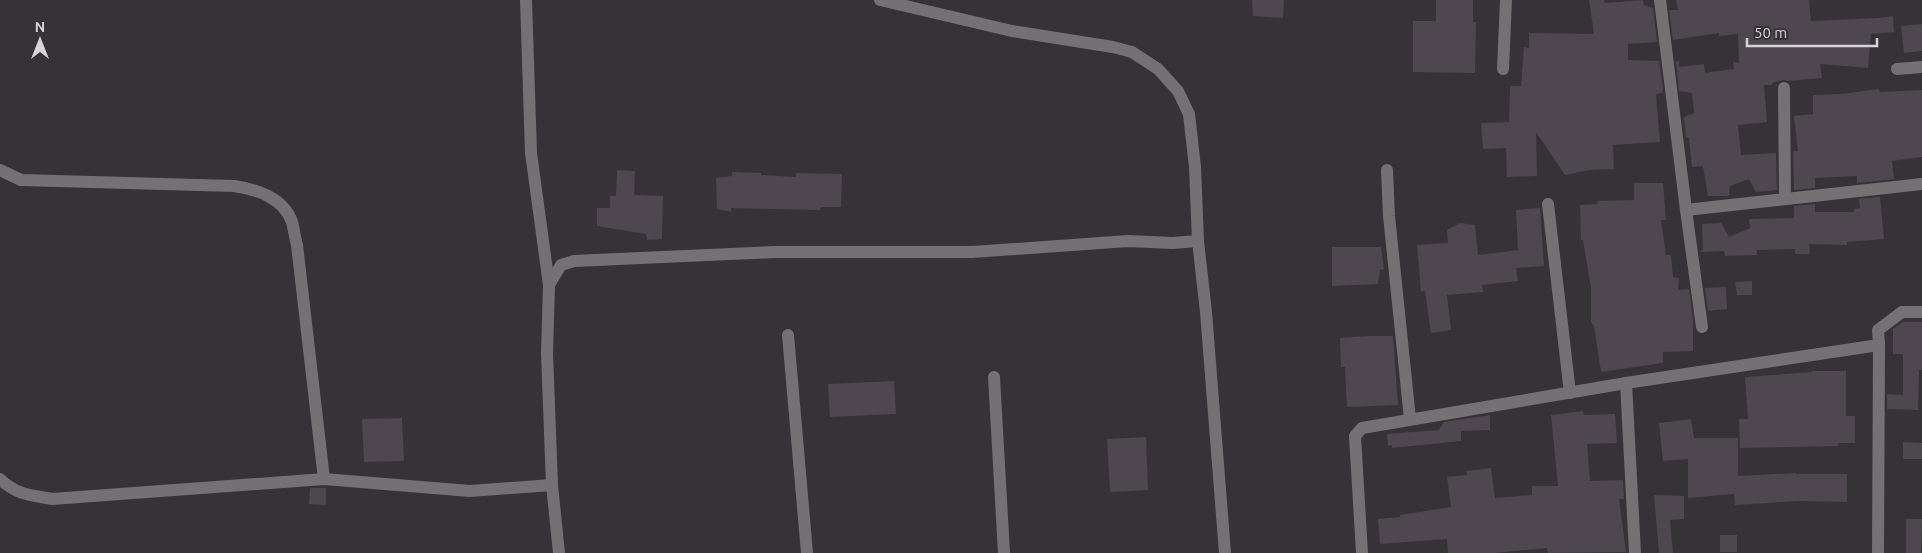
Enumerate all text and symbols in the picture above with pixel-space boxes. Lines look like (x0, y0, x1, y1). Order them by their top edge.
north arrow (15, 15, 65, 65)
scale bar (1747, 15, 1877, 47)
text: N (35, 19, 45, 35)
text: 50 m (1754, 24, 1787, 41)

